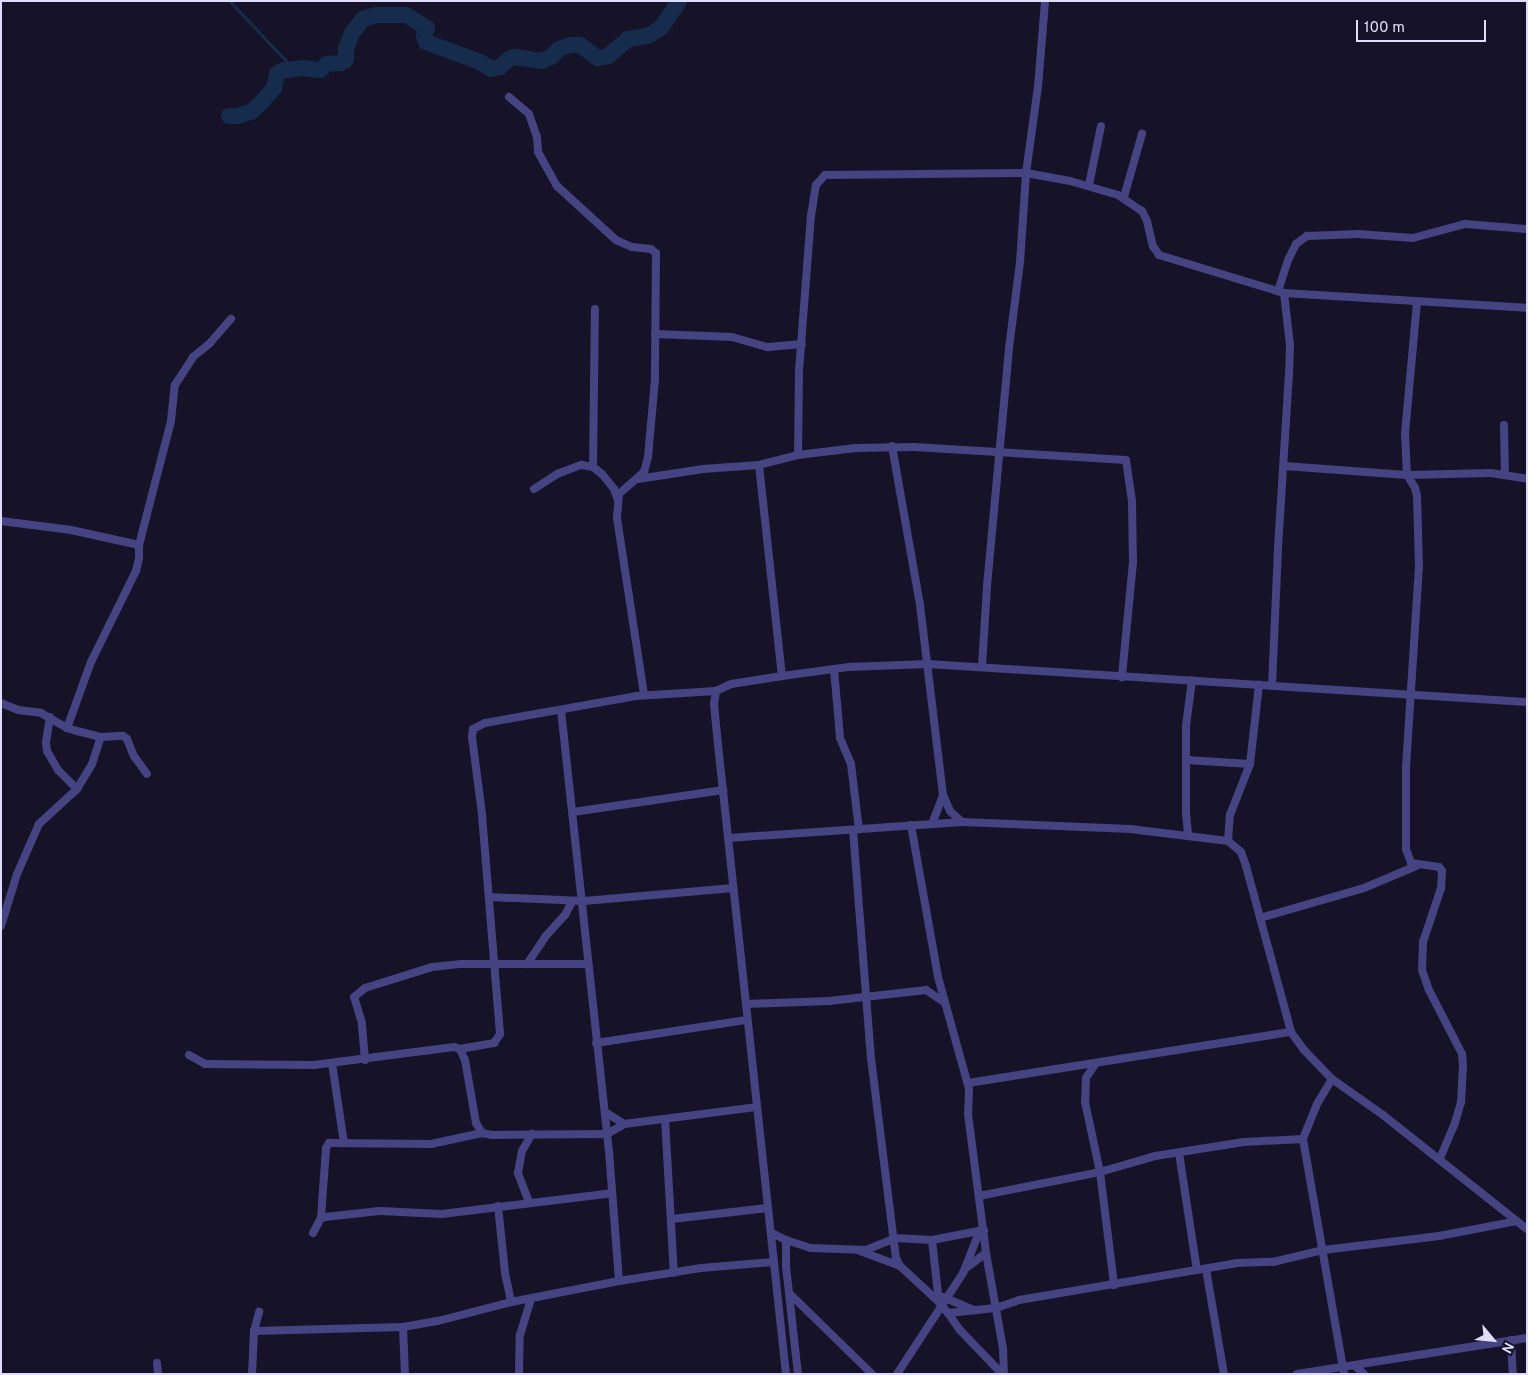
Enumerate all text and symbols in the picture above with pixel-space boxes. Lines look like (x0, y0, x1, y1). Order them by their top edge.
scale bar (1358, 10, 1488, 42)
text: 100 m (1364, 19, 1405, 38)
north arrow (1468, 1315, 1518, 1365)
text: N (1497, 1339, 1517, 1356)

